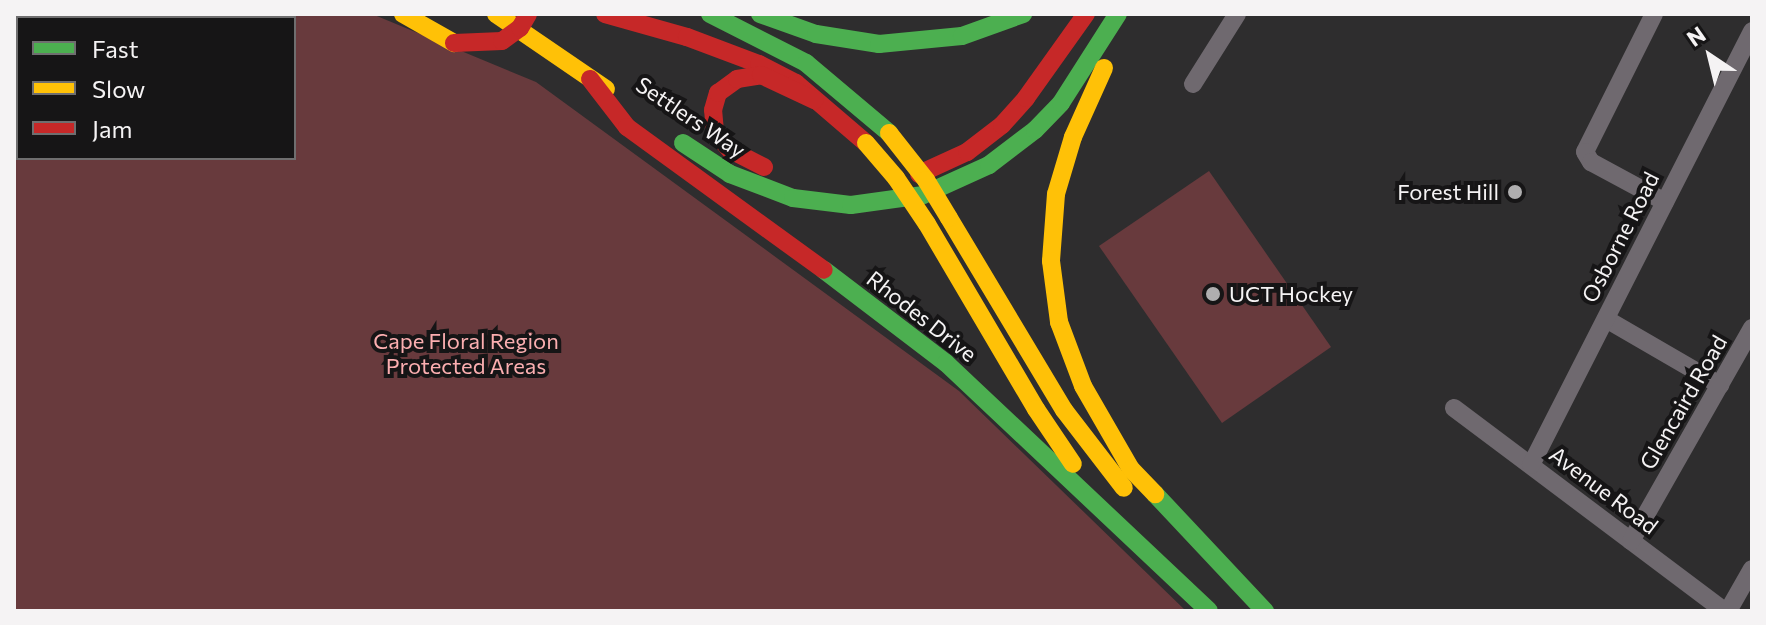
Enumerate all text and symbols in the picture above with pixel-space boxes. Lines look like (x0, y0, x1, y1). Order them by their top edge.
legend (16, 16, 296, 160)
north arrow (1670, 16, 1750, 96)
text: N (1681, 20, 1710, 52)
text: Fast (92, 34, 139, 63)
street label: Settlers Way (631, 71, 751, 163)
text: Slow (92, 74, 145, 103)
text: Jam (92, 114, 132, 143)
street label: Osborne Road (1576, 167, 1664, 307)
place label: Forest Hill (1397, 179, 1499, 205)
marker: Forest Hill (1506, 183, 1524, 201)
street label: Rhodes Drive (862, 265, 982, 367)
place label: UCT Hockey (1229, 281, 1353, 307)
marker: UCT Hockey (1204, 285, 1222, 303)
park label: Cape Floral Region Protected Areas (373, 327, 559, 378)
street label: Glencaird Road (1634, 330, 1732, 474)
street label: Avenue Road (1545, 441, 1663, 539)

